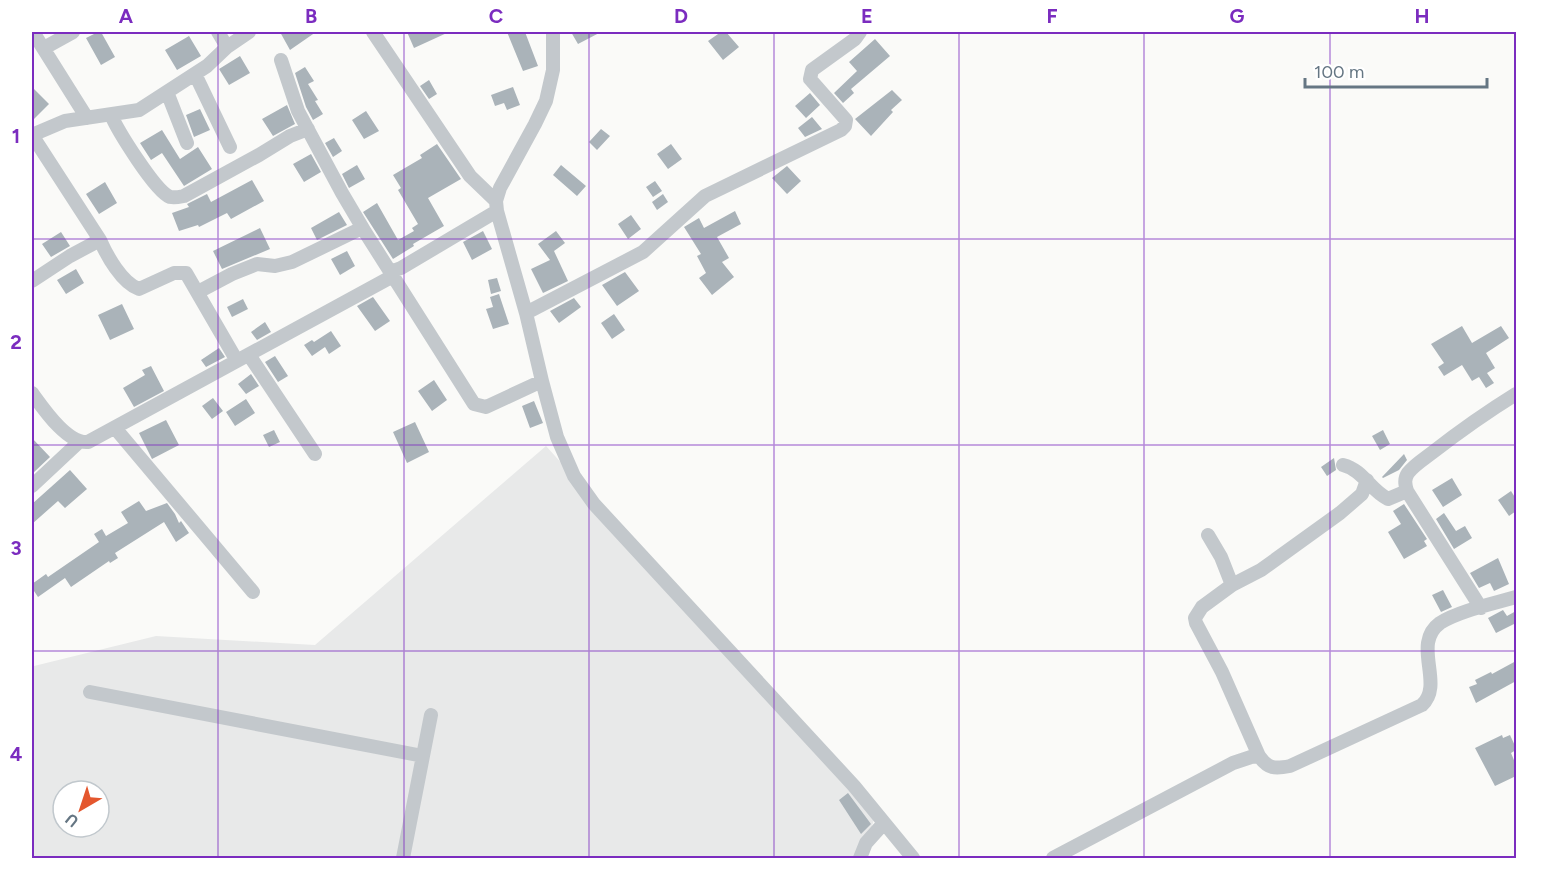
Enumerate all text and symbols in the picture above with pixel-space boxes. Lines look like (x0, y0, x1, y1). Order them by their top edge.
text: A (119, 4, 134, 28)
text: B (305, 4, 317, 28)
text: C (489, 4, 503, 28)
text: D (674, 4, 688, 28)
text: E (861, 4, 873, 28)
text: F (1046, 4, 1058, 28)
text: G (1230, 4, 1245, 28)
text: H (1415, 4, 1430, 28)
scale bar (1305, 51, 1486, 89)
text: 100 m (1314, 61, 1364, 83)
text: 1 (12, 124, 20, 148)
text: 2 (10, 330, 22, 354)
text: 3 (10, 536, 22, 560)
text: 4 (10, 742, 23, 766)
north arrow (51, 779, 111, 839)
text: U (62, 809, 82, 831)

